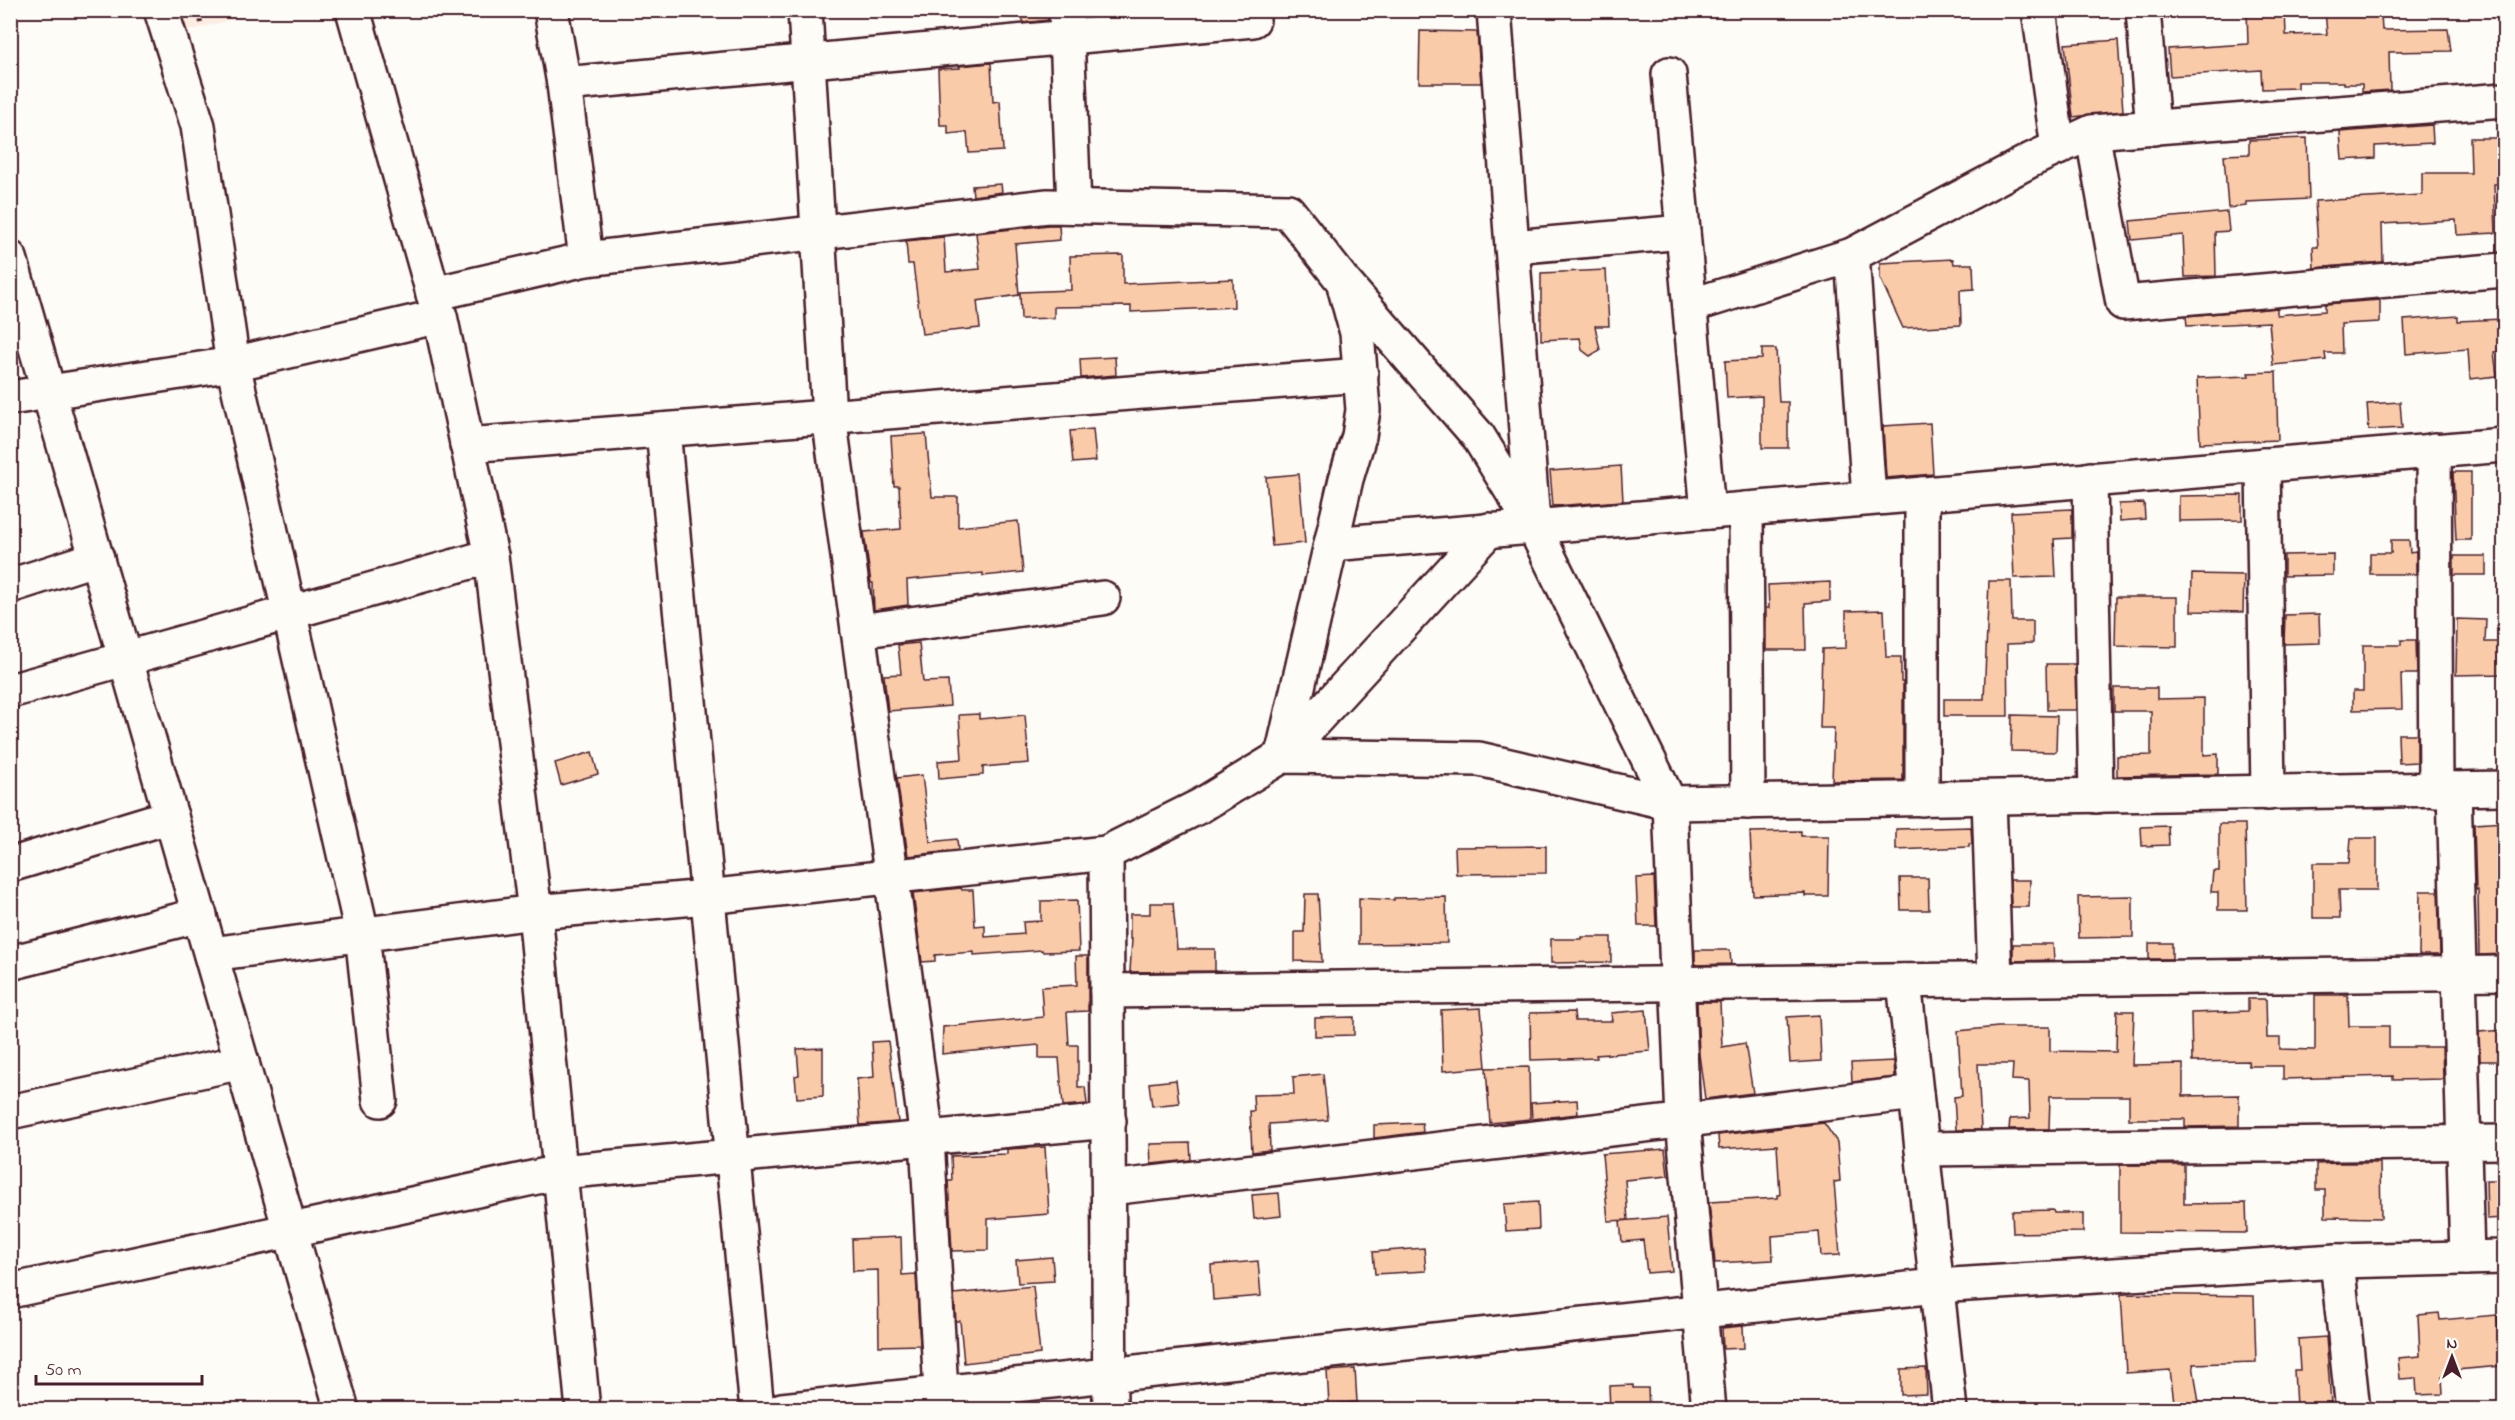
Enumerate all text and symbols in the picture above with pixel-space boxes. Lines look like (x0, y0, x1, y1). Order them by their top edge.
north arrow (2422, 1327, 2482, 1387)
text: N (2447, 1332, 2458, 1356)
scale bar (36, 1348, 202, 1386)
text: 50 m (45, 1358, 82, 1384)

